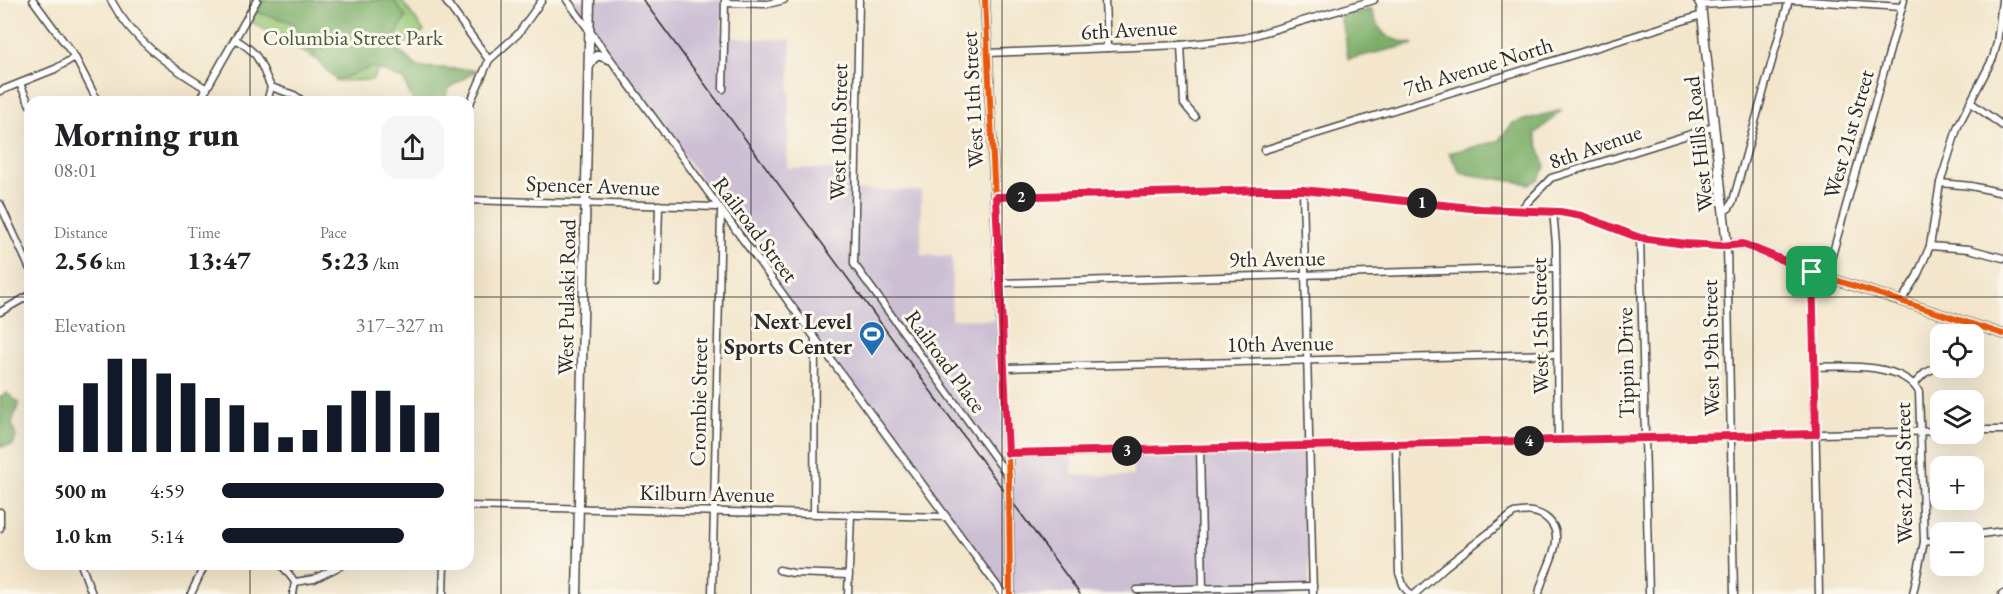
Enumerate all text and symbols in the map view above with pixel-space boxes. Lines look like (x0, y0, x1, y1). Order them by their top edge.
street label: 6th Avenue (1080, 12, 1178, 47)
park label: Columbia Street Park (263, 23, 444, 52)
street label: 7th Avenue North (1400, 30, 1556, 103)
street label: West 11th Street (954, 31, 991, 169)
street label: West 10th Street (823, 63, 854, 201)
street label: West 21st Street (1816, 66, 1881, 202)
street label: West Hills Road (1677, 74, 1720, 213)
text: Morning run (54, 113, 239, 156)
button: share (381, 116, 444, 179)
street label: 8th Avenue (1545, 117, 1646, 176)
text: 08:01 (54, 157, 97, 183)
street label: Spencer Avenue (526, 169, 661, 202)
street label: Railroad Street (706, 170, 805, 288)
pin: 2 (1006, 182, 1036, 212)
text: 2 (1017, 186, 1025, 207)
pin: 1 (1407, 188, 1437, 218)
text: 1 (1418, 192, 1426, 213)
street label: West Pulaski Road (551, 218, 582, 375)
text: Distance (54, 222, 107, 243)
text: Time (187, 222, 220, 243)
text: Pace (320, 222, 347, 243)
text: 2.56 (54, 243, 103, 277)
text: 13:47 (187, 243, 251, 277)
text: 5:23 (320, 243, 370, 277)
street label: 9th Avenue (1229, 243, 1326, 274)
pin (1786, 246, 1837, 297)
text: km (103, 253, 126, 274)
text: /km (370, 253, 399, 274)
icon: arrive (1795, 255, 1828, 288)
street label: West 15th Street (1524, 257, 1555, 395)
street label: West 19th Street (1695, 279, 1726, 417)
street label: Railroad Place (898, 304, 993, 419)
place label: Next Level Sports Center (724, 307, 853, 361)
street label: Tippin Drive (1610, 307, 1641, 419)
text: Elevation (54, 312, 126, 338)
text: 317–327 m (356, 312, 444, 338)
sports icon: Next Level Sports Center (857, 319, 887, 357)
map controls (1930, 324, 1984, 576)
button: locate (1930, 324, 1984, 378)
street label: 10th Avenue (1226, 328, 1334, 359)
street label: Crombie Street (683, 337, 714, 467)
button: layers (1930, 390, 1984, 444)
street label: West 22nd Street (1888, 402, 1919, 544)
pin: 4 (1514, 426, 1544, 456)
text: 4 (1525, 430, 1533, 451)
pin: 3 (1112, 436, 1142, 466)
text: 3 (1123, 440, 1131, 461)
button: + (1930, 456, 1984, 510)
text: 500 m (54, 478, 107, 504)
text: 4:59 (150, 478, 184, 504)
street label: Kilburn Avenue (639, 478, 775, 509)
button: − (1930, 522, 1984, 576)
text: 1.0 km (54, 523, 112, 549)
text: 5:14 (150, 523, 184, 549)

